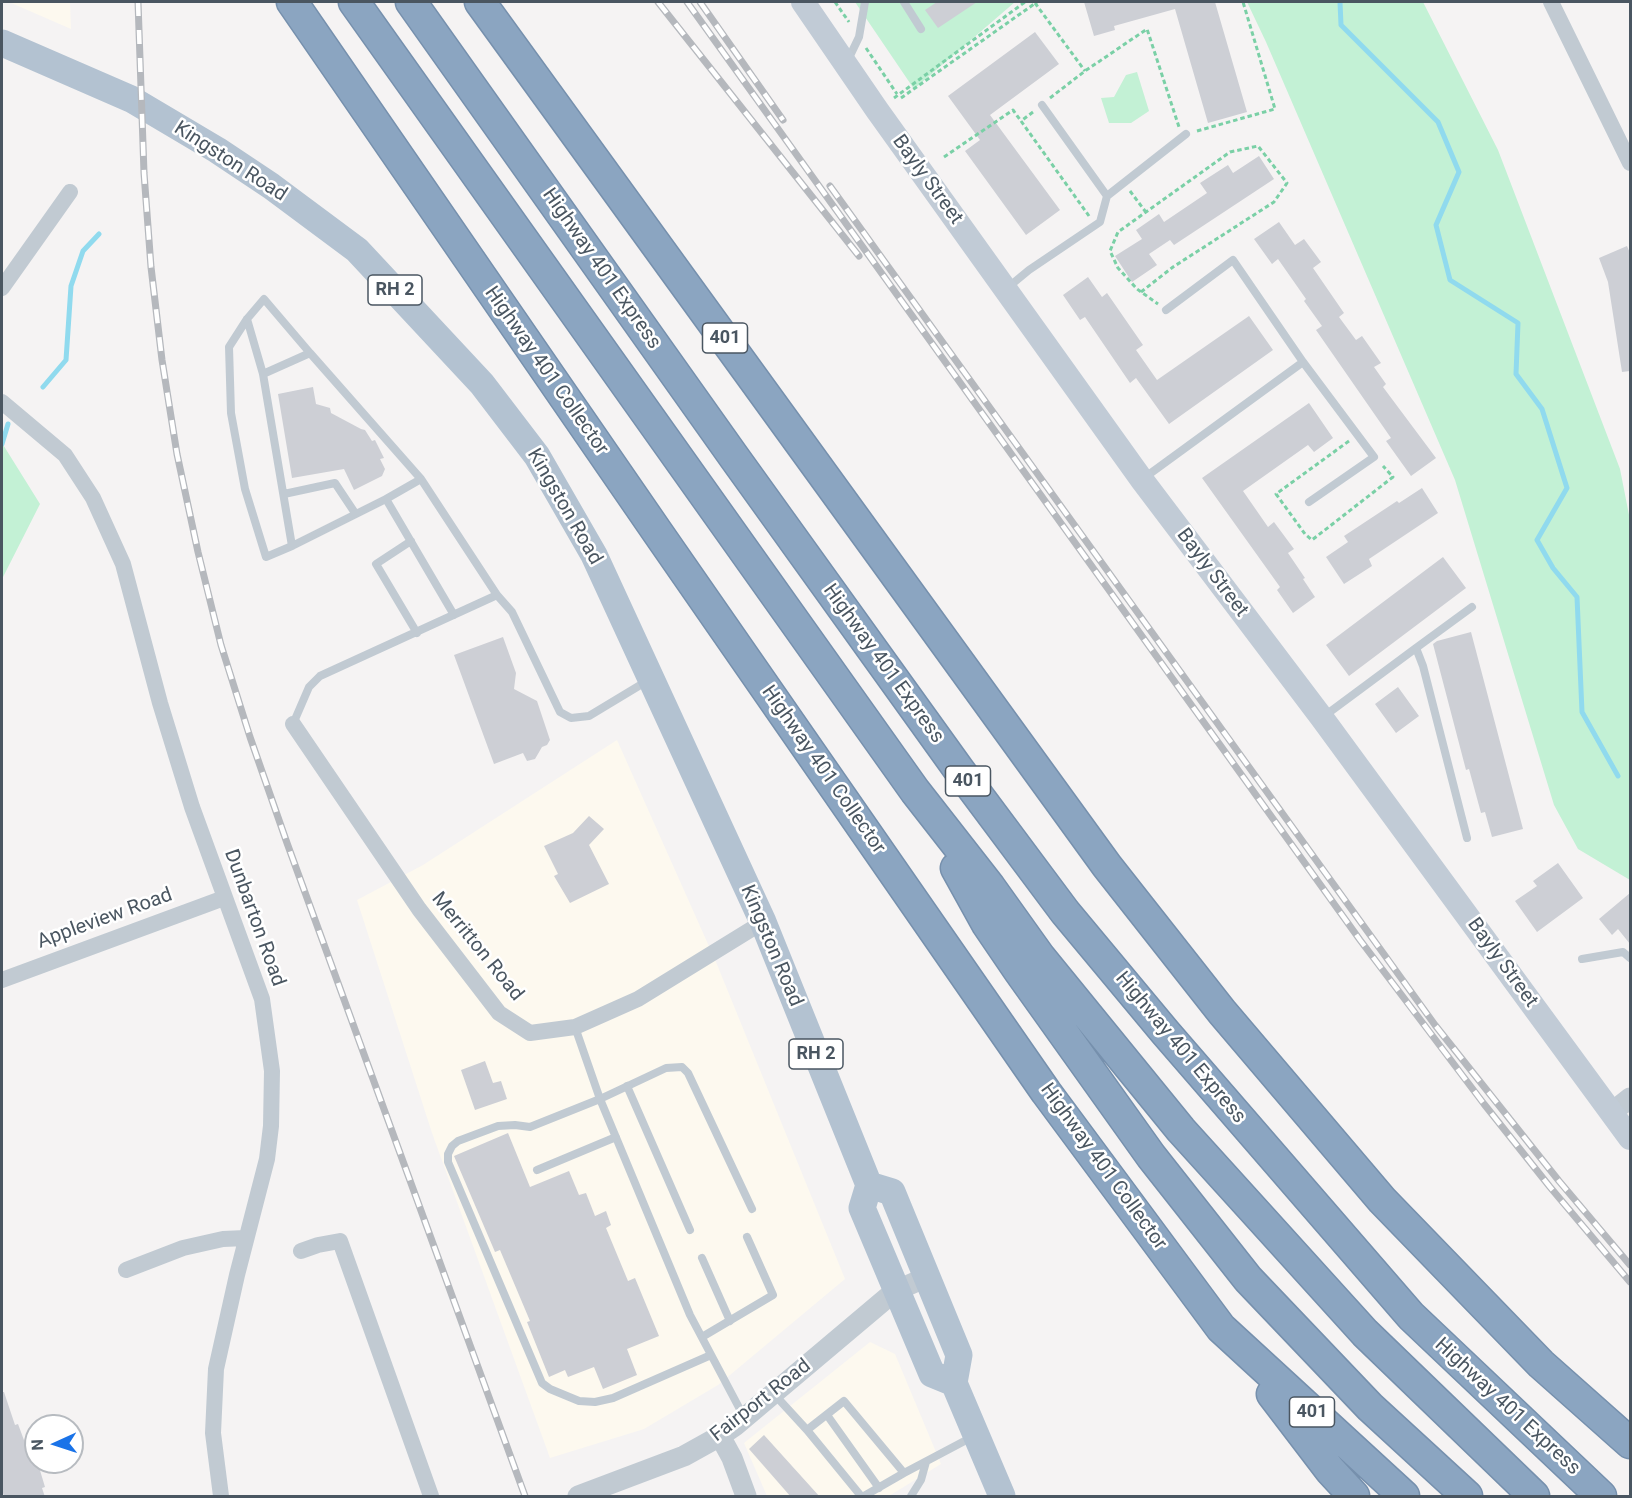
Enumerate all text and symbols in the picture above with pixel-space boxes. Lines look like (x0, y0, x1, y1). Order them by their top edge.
street label: Kingston Road (169, 117, 291, 207)
street label: Bayly Street (887, 131, 967, 229)
street label: Highway 401 Express (537, 184, 665, 354)
road number: RH 2 (368, 275, 422, 305)
street label: Highway 401 Collector (479, 282, 613, 460)
road number: 401 (702, 323, 748, 353)
street label: Kingston Road (521, 445, 607, 569)
street label: Bayly Street (1171, 524, 1253, 622)
street label: Highway 401 Express (817, 580, 949, 748)
street label: Highway 401 Collector (756, 681, 890, 859)
road number: 401 (946, 766, 990, 796)
street label: Dunbarton Road (218, 846, 290, 990)
street label: Kingston Road (735, 882, 807, 1010)
street label: Appleview Road (34, 883, 176, 955)
street label: Merritton Road (426, 888, 528, 1006)
street label: Bayly Street (1462, 914, 1542, 1012)
street label: Highway 401 Express (1110, 967, 1250, 1129)
road number: RH 2 (789, 1039, 843, 1069)
street label: Highway 401 Collector (1035, 1079, 1171, 1255)
street label: Highway 401 Express (1429, 1333, 1585, 1481)
street label: Fairport Road (706, 1354, 816, 1448)
road number: 401 (1290, 1397, 1334, 1427)
north arrow (24, 1414, 84, 1474)
text: N (28, 1439, 47, 1451)

